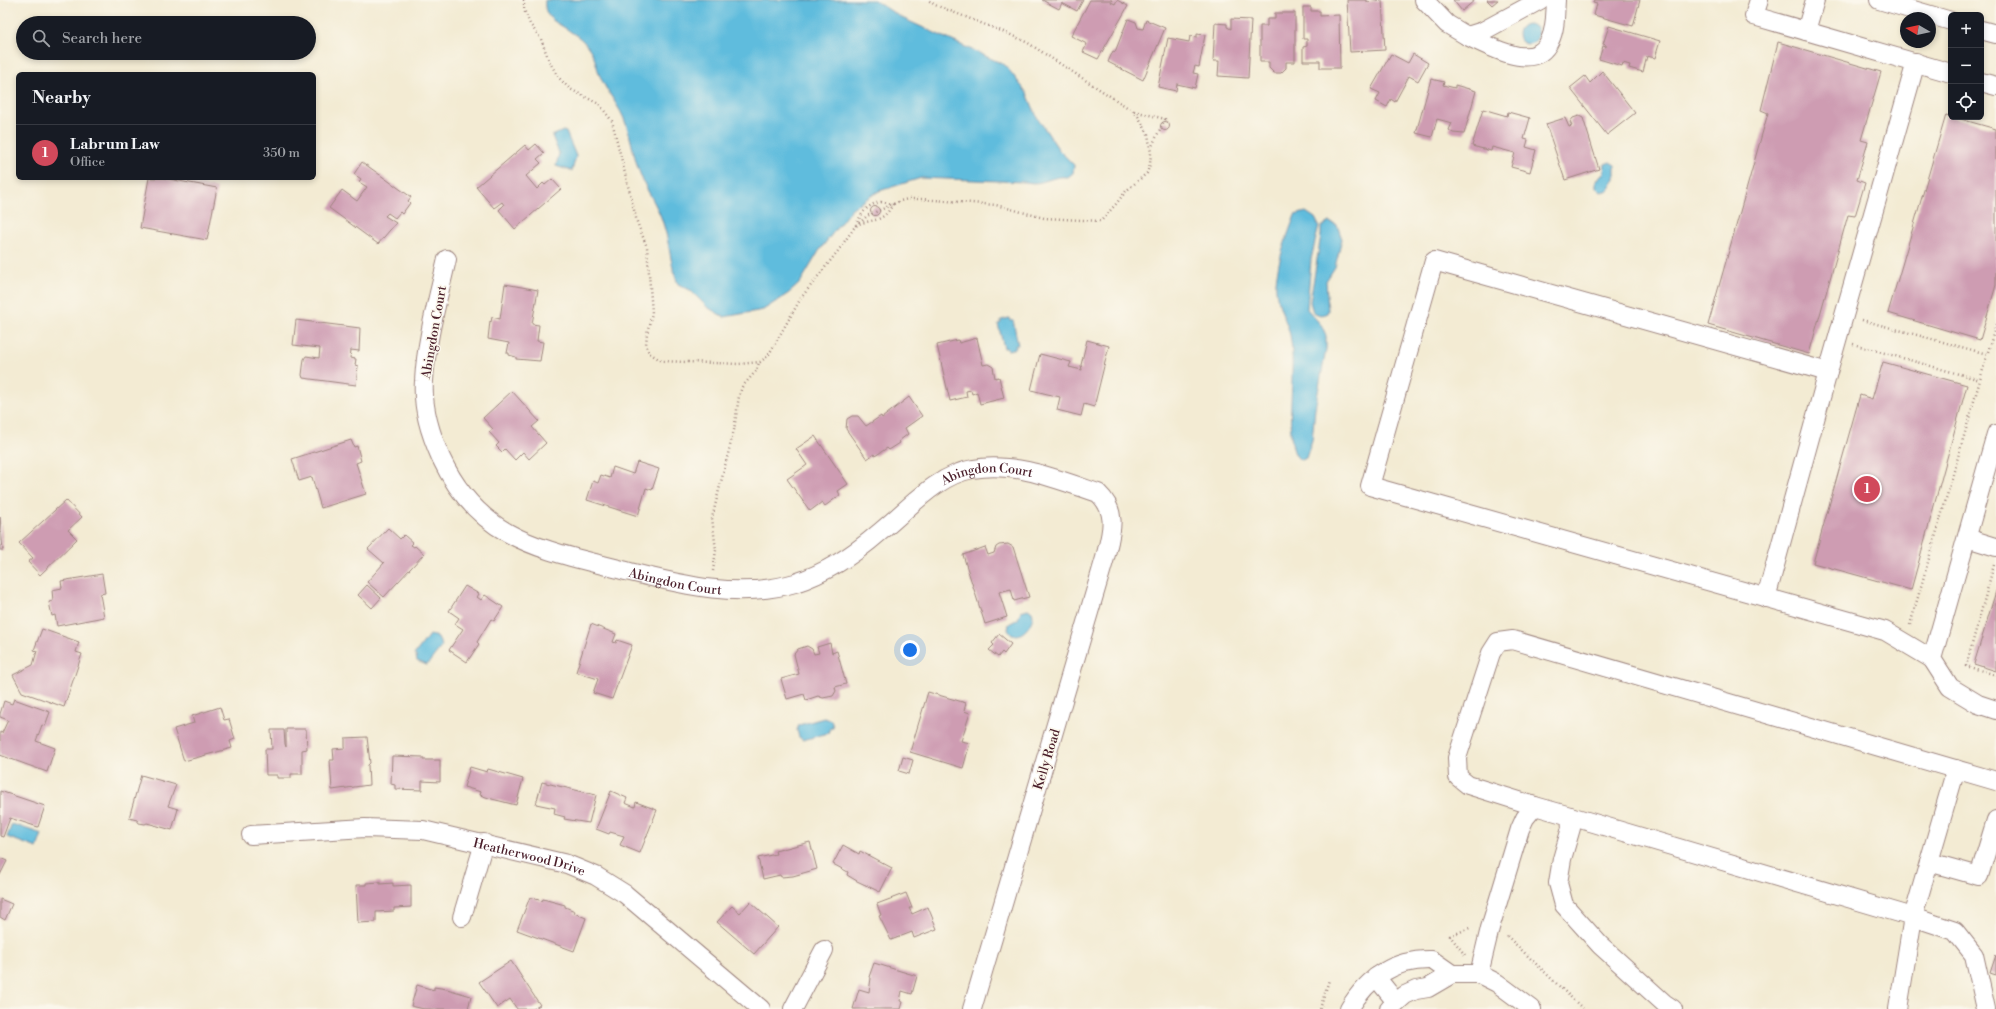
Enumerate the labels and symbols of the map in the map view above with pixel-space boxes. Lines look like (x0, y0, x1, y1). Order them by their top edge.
north arrow (1900, 12, 1936, 48)
street label: Abingdon Court (418, 284, 450, 381)
street label: Abingdon Court (937, 460, 1035, 489)
pin: 1 (1854, 474, 1880, 504)
street label: Abingdon Court (626, 565, 723, 599)
your location (900, 640, 920, 660)
street label: Kelly Road (1030, 726, 1064, 792)
street label: Heatherwood Drive (472, 835, 588, 880)

